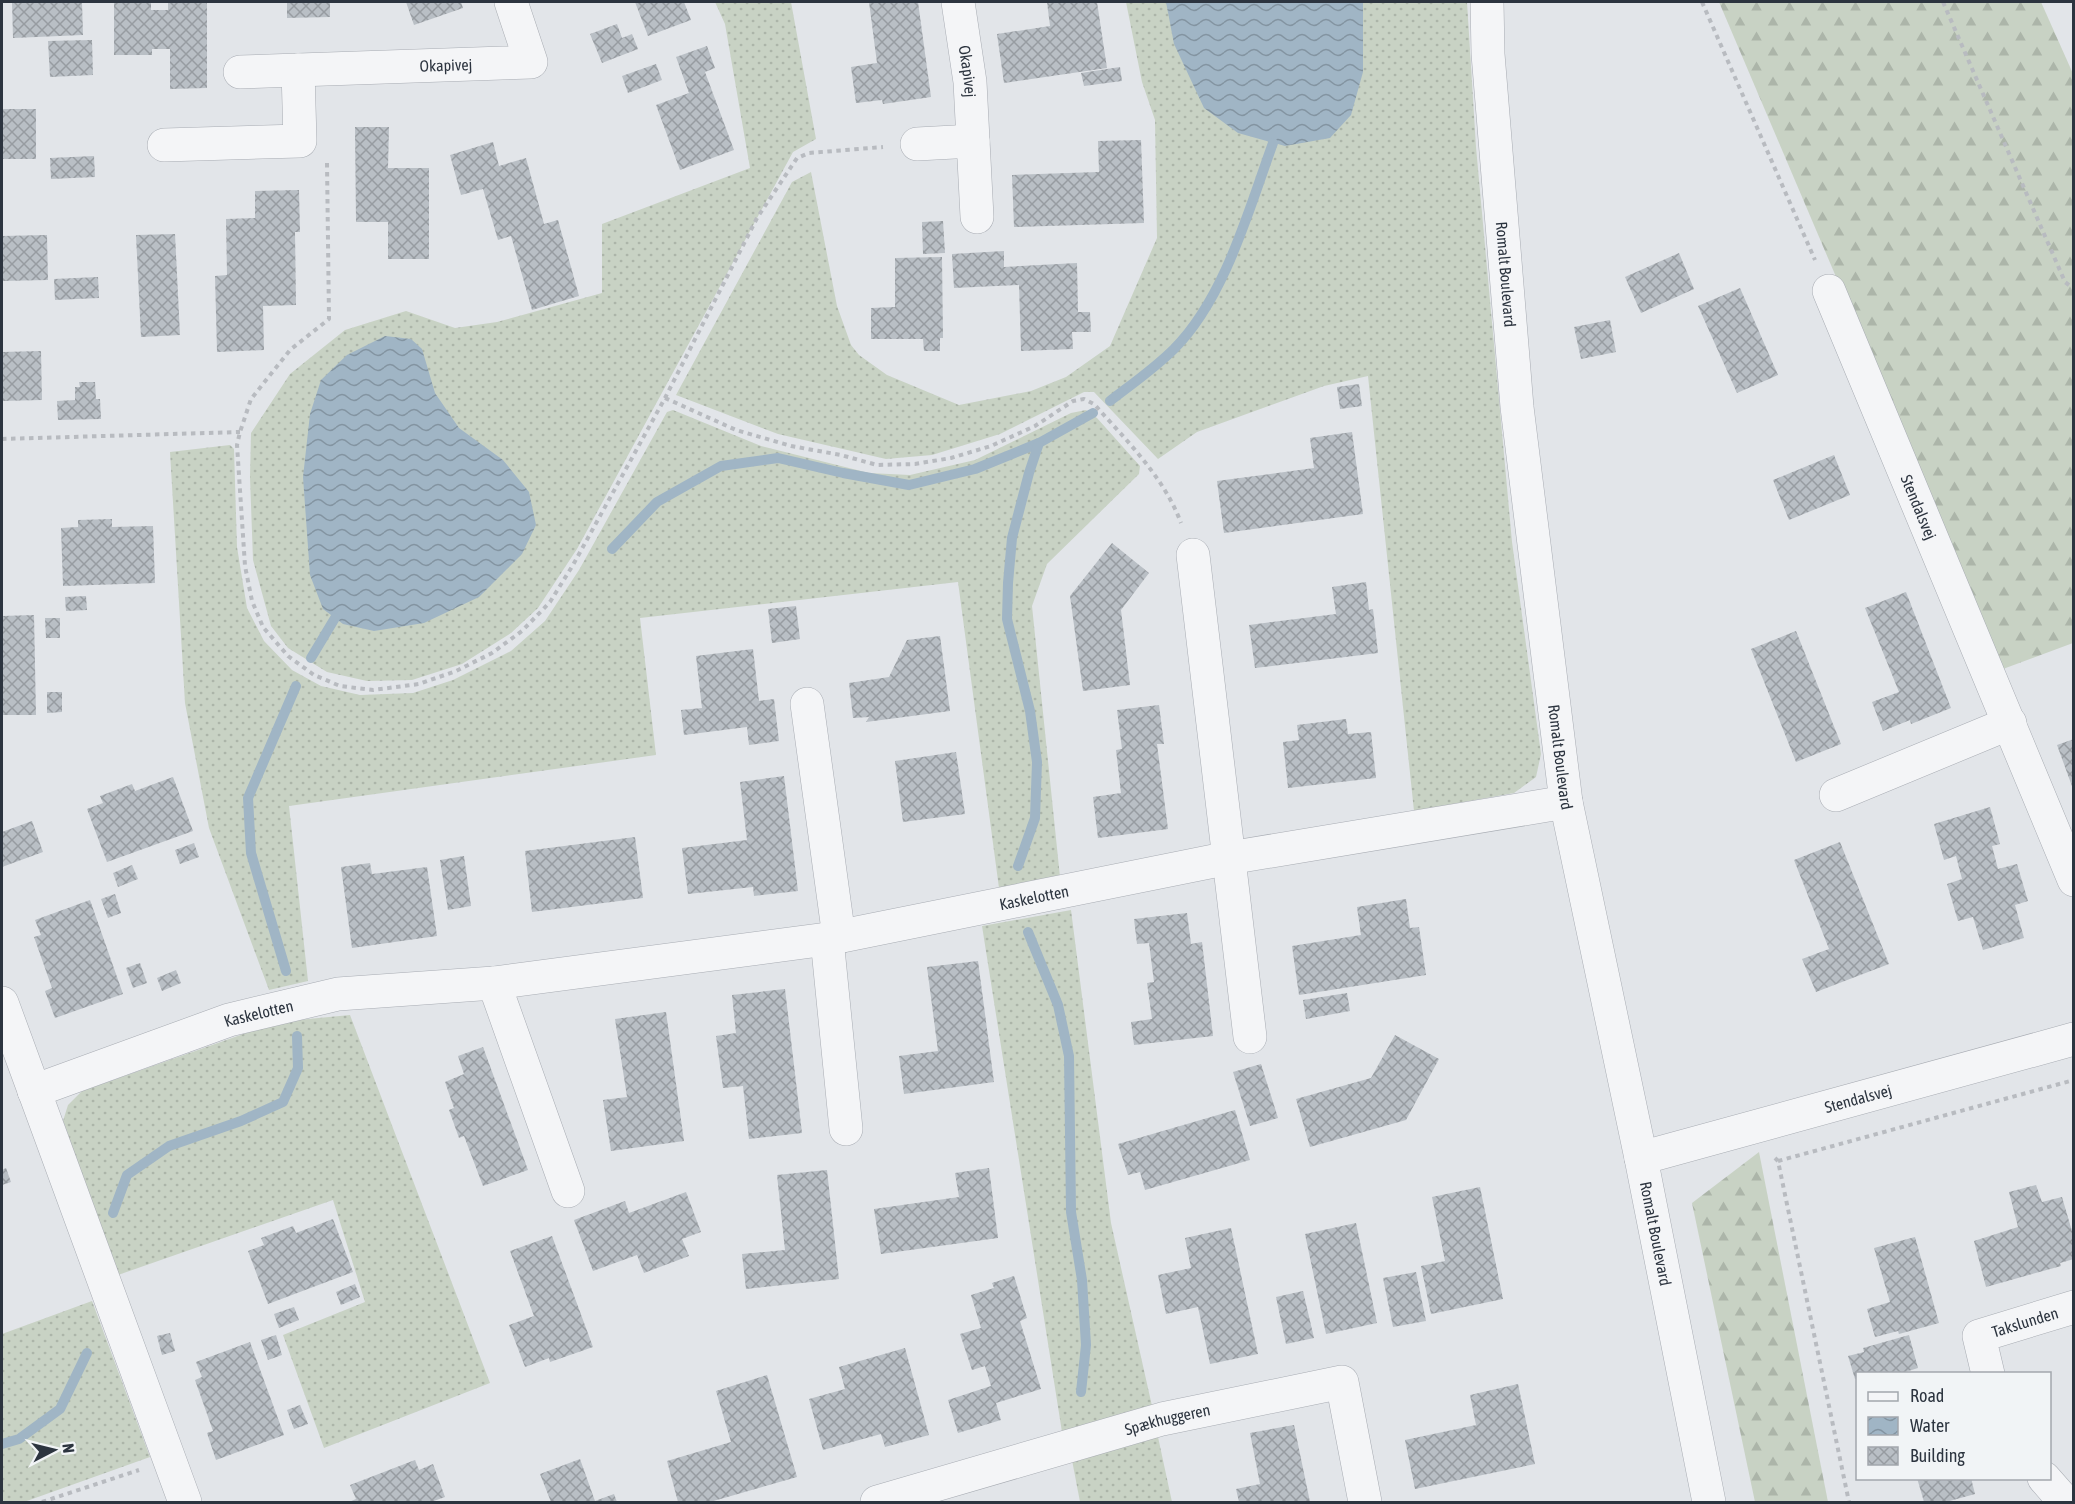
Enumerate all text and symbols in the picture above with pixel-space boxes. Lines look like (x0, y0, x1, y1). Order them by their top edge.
street label: Okapivej (956, 44, 980, 98)
street label: Okapivej (419, 55, 472, 75)
street label: Romalt Boulevard (1493, 221, 1519, 328)
street label: Stendalsvej (1897, 472, 1940, 543)
street label: Romalt Boulevard (1545, 703, 1576, 811)
street label: Kaskelotten (998, 882, 1070, 913)
street label: Kaskelotten (222, 996, 295, 1030)
street label: Stendalsvej (1823, 1081, 1894, 1116)
street label: Romalt Boulevard (1637, 1180, 1675, 1287)
street label: Takslunden (1990, 1303, 2060, 1341)
legend (1856, 1372, 2051, 1480)
text: Road (1910, 1385, 1944, 1406)
street label: Spækhuggeren (1122, 1400, 1212, 1438)
text: Water (1910, 1415, 1950, 1436)
north arrow (24, 1420, 84, 1480)
text: N (59, 1442, 78, 1454)
text: Building (1910, 1445, 1965, 1466)

